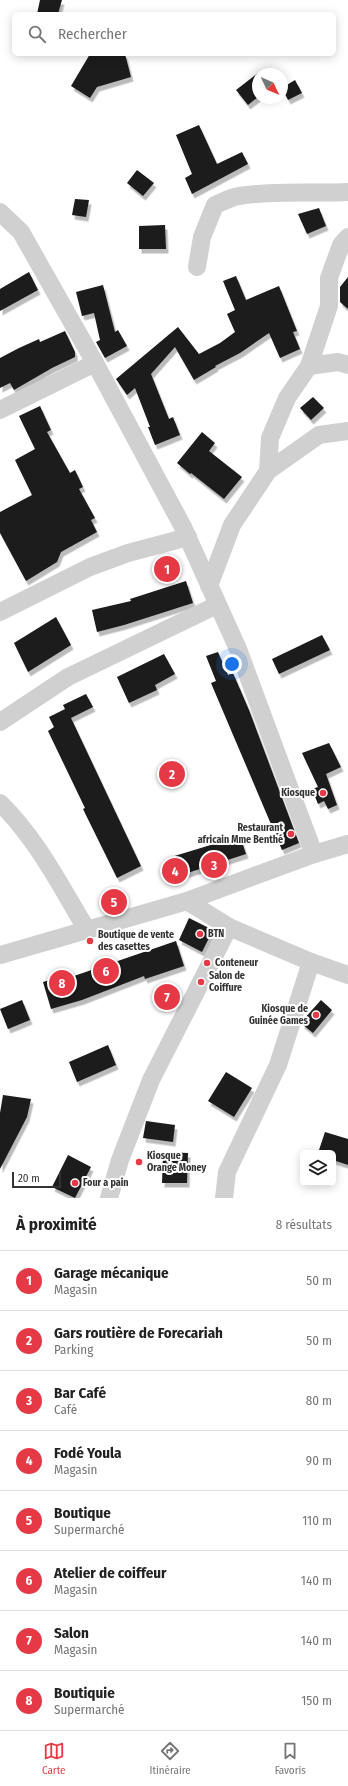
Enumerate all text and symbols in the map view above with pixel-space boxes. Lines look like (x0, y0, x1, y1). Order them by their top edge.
search box (12, 12, 336, 56)
icon: search (26, 23, 48, 45)
text: Rechercher (58, 25, 127, 43)
north arrow (252, 68, 288, 104)
pin: 1 (154, 554, 180, 584)
your location (222, 654, 242, 674)
pin: 2 (159, 759, 185, 789)
place label: Kiosque (281, 787, 315, 799)
marker: Kiosque (318, 788, 328, 798)
place label: Restaurant africain Mme Benthé (198, 822, 283, 846)
marker: Restaurant africain Mme Benthé (286, 829, 296, 839)
pin: 3 (201, 850, 227, 880)
pin: 4 (162, 856, 188, 886)
pin: 5 (101, 887, 127, 917)
place label: BTN (208, 928, 224, 940)
place label: Boutique de vente des casettes (98, 929, 174, 953)
marker: BTN (195, 929, 205, 939)
marker: Boutique de vente des casettes (85, 936, 95, 946)
pin: 6 (93, 956, 119, 986)
place label: Conteneur (215, 957, 259, 969)
marker: Conteneur (202, 958, 212, 968)
pin: 8 (49, 968, 75, 998)
place label: Salon de Coiffure (209, 970, 245, 994)
marker: Salon de Coiffure (196, 977, 206, 987)
pin: 7 (154, 982, 180, 1012)
place label: Kiosque de Guinée Games (249, 1003, 309, 1027)
marker: Kiosque de Guinée Games (311, 1010, 321, 1020)
place label: Kiosque Orange Money (147, 1150, 207, 1174)
map controls (300, 1150, 336, 1186)
button: layers (300, 1150, 336, 1186)
marker: Kiosque Orange Money (134, 1157, 144, 1167)
scale bar (12, 1170, 61, 1189)
text: 20 m (18, 1172, 40, 1185)
place label: Four a pain (83, 1177, 129, 1189)
marker: Four a pain (70, 1178, 80, 1188)
text: À proximité (16, 1214, 97, 1235)
text: 8 résultats (276, 1217, 332, 1232)
text: Garage mécanique (54, 1264, 169, 1282)
text: 1 (26, 1273, 32, 1288)
text: 50 m (306, 1273, 332, 1288)
text: Magasin (54, 1282, 97, 1297)
text: Gars routière de Forecariah (54, 1324, 223, 1342)
text: 2 (26, 1333, 32, 1348)
text: 50 m (306, 1333, 332, 1348)
text: Parking (54, 1342, 93, 1357)
text: Bar Café (54, 1384, 106, 1402)
text: 3 (26, 1393, 32, 1408)
text: 80 m (306, 1393, 332, 1408)
text: Café (54, 1402, 77, 1417)
text: Fodé Youla (54, 1444, 121, 1462)
text: 4 (26, 1453, 32, 1468)
text: 90 m (306, 1453, 332, 1468)
text: Magasin (54, 1462, 97, 1477)
text: Boutique (54, 1504, 111, 1522)
text: 5 (26, 1513, 32, 1528)
text: 110 m (302, 1513, 332, 1528)
text: Supermarché (54, 1522, 125, 1537)
text: Atelier de coiffeur (54, 1564, 167, 1582)
text: 6 (26, 1573, 32, 1588)
text: 140 m (301, 1573, 332, 1588)
text: Magasin (54, 1582, 97, 1597)
text: Salon (54, 1624, 89, 1642)
text: 7 (26, 1633, 32, 1648)
text: 140 m (301, 1633, 332, 1648)
text: Magasin (54, 1642, 97, 1657)
text: Boutiquie (54, 1684, 115, 1702)
text: 8 (26, 1693, 32, 1708)
text: 150 m (301, 1693, 332, 1708)
text: Supermarché (54, 1702, 125, 1717)
tab: Carte (42, 1740, 66, 1777)
tab: Itinéraire (150, 1740, 191, 1777)
tab: Favoris (275, 1740, 306, 1777)

